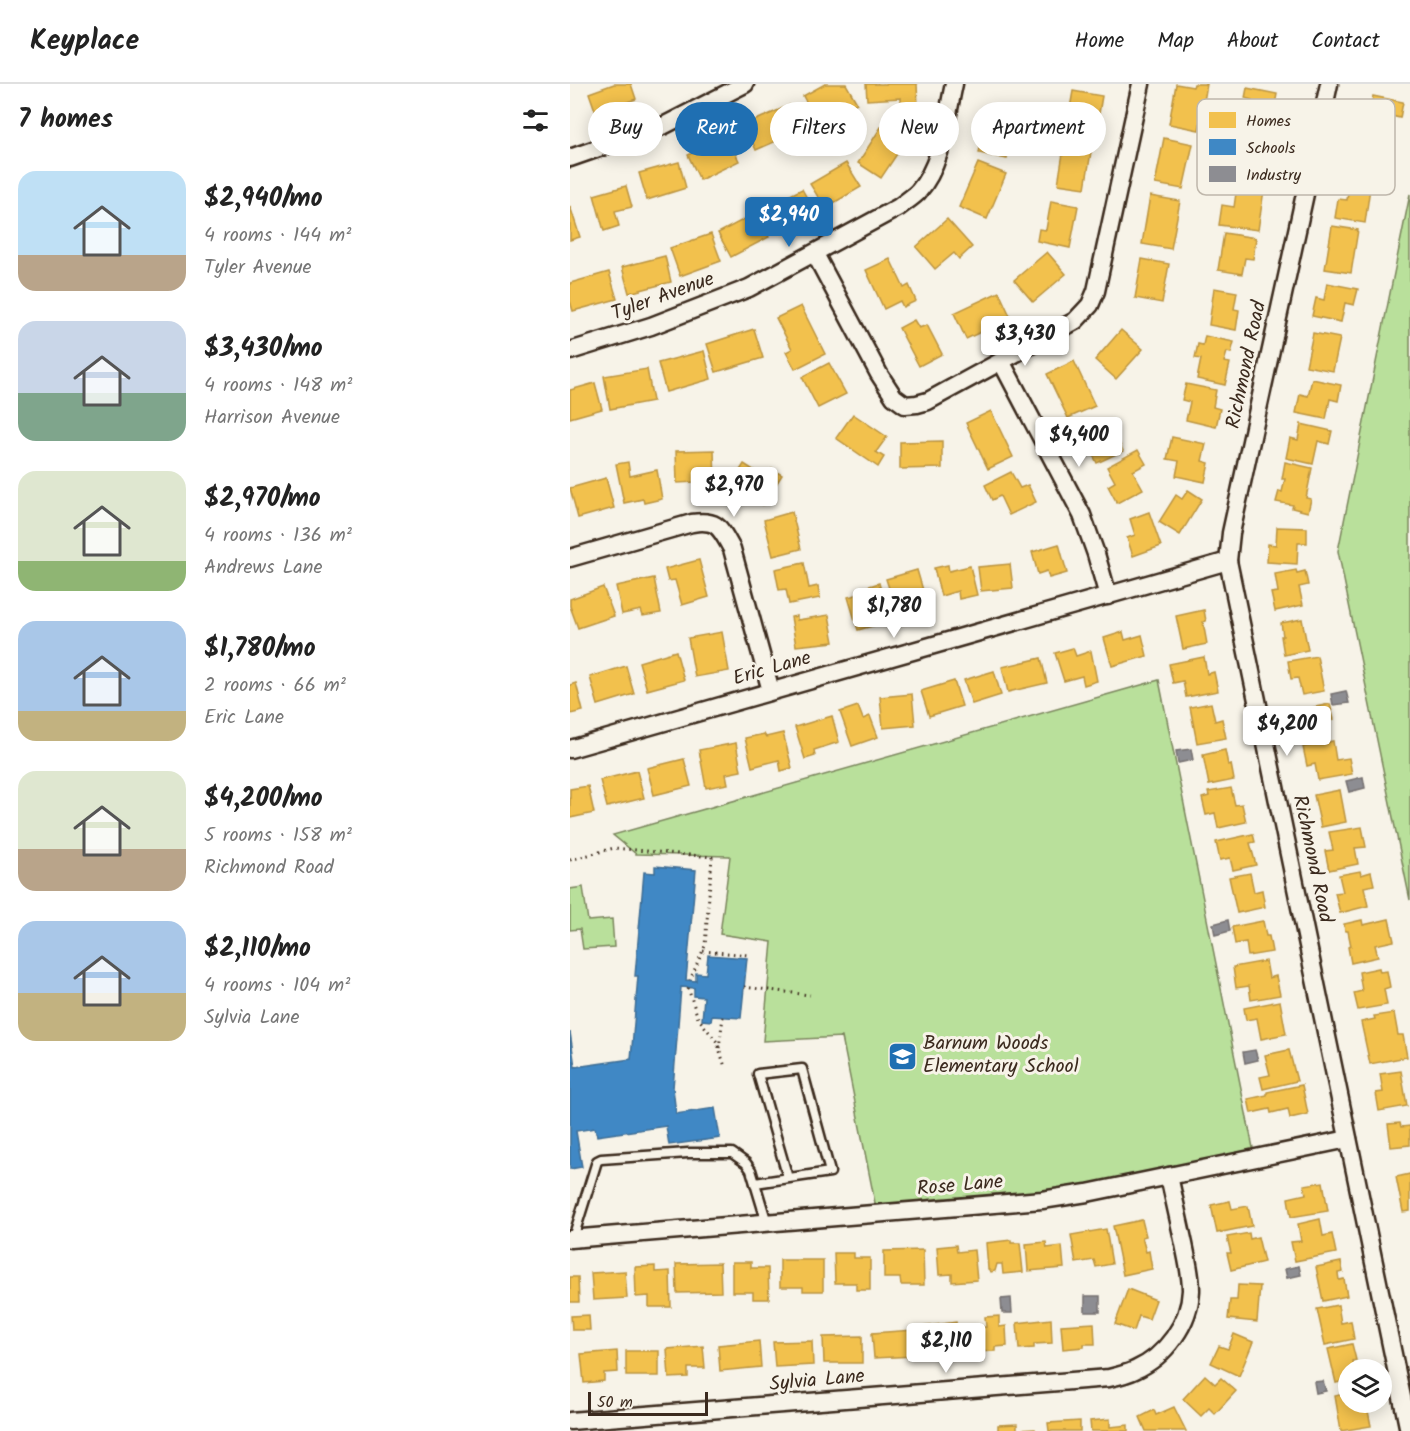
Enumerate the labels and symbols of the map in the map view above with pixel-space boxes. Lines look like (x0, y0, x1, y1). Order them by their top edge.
legend (1197, 99, 1395, 195)
text: Homes (1246, 109, 1291, 134)
text: Schools (1246, 136, 1296, 161)
text: Industry (1246, 163, 1301, 188)
pin: $2,940 (740, 197, 838, 248)
street label: Tyler Avenue (607, 264, 719, 330)
street label: Richmond Road (1218, 297, 1276, 432)
pin: $3,430 (976, 316, 1074, 367)
pin: $4,400 (1030, 417, 1128, 468)
pin: $2,970 (685, 467, 783, 518)
pin: $1,780 (845, 588, 943, 639)
street label: Eric Lane (729, 643, 815, 695)
pin: $4,200 (1238, 706, 1336, 757)
street label: Richmond Road (1283, 792, 1341, 927)
place label: Barnum Woods Elementary School (923, 1028, 1079, 1083)
school or university icon: Barnum Woods Elementary School (886, 1040, 918, 1072)
street label: Rose Lane (916, 1166, 1004, 1206)
pin: $2,110 (897, 1323, 995, 1374)
street label: Sylvia Lane (768, 1361, 866, 1401)
scale bar (588, 1389, 708, 1416)

